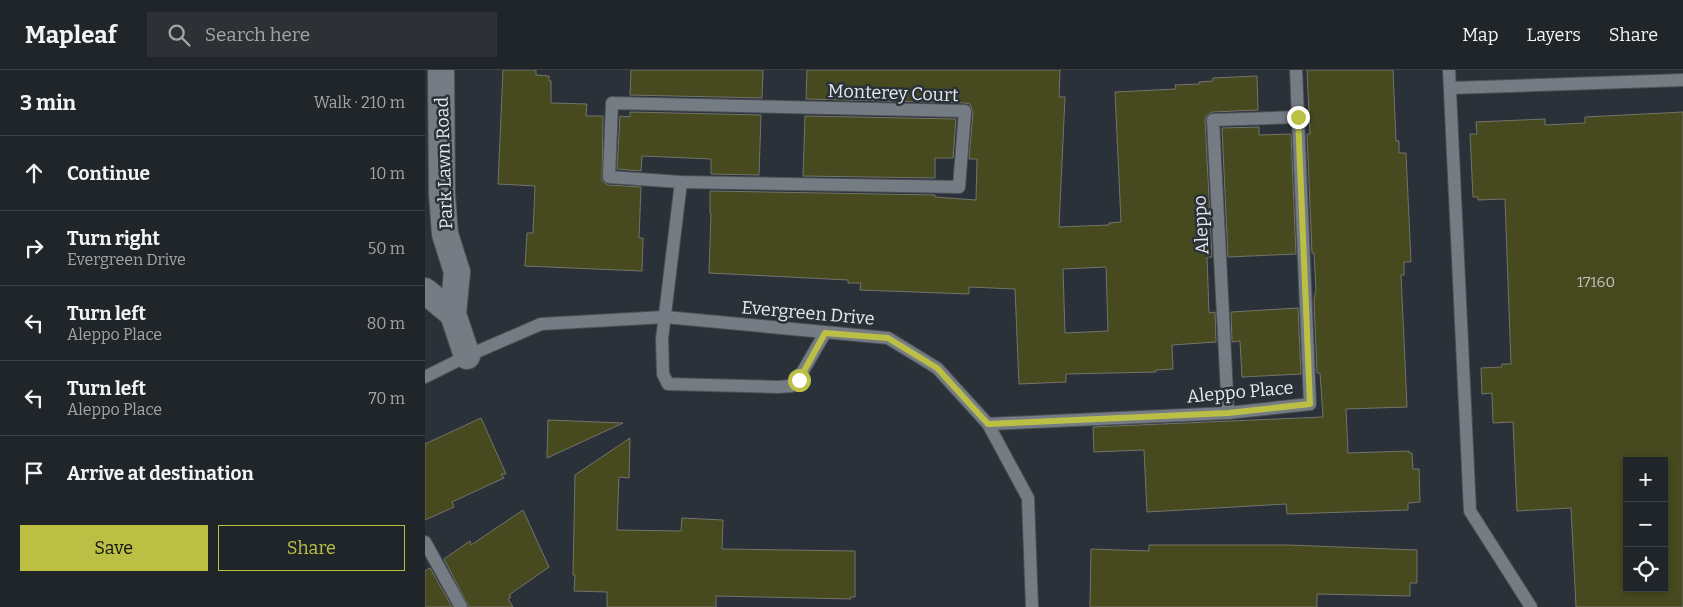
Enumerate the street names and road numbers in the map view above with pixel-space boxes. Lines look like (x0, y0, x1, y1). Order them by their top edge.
street label: Monterey Court (827, 80, 959, 106)
street label: Park Lawn Road (431, 96, 457, 229)
street label: Aleppo (1188, 195, 1214, 255)
street label: Evergreen Drive (740, 296, 876, 330)
street label: Aleppo Place (1186, 376, 1294, 408)

